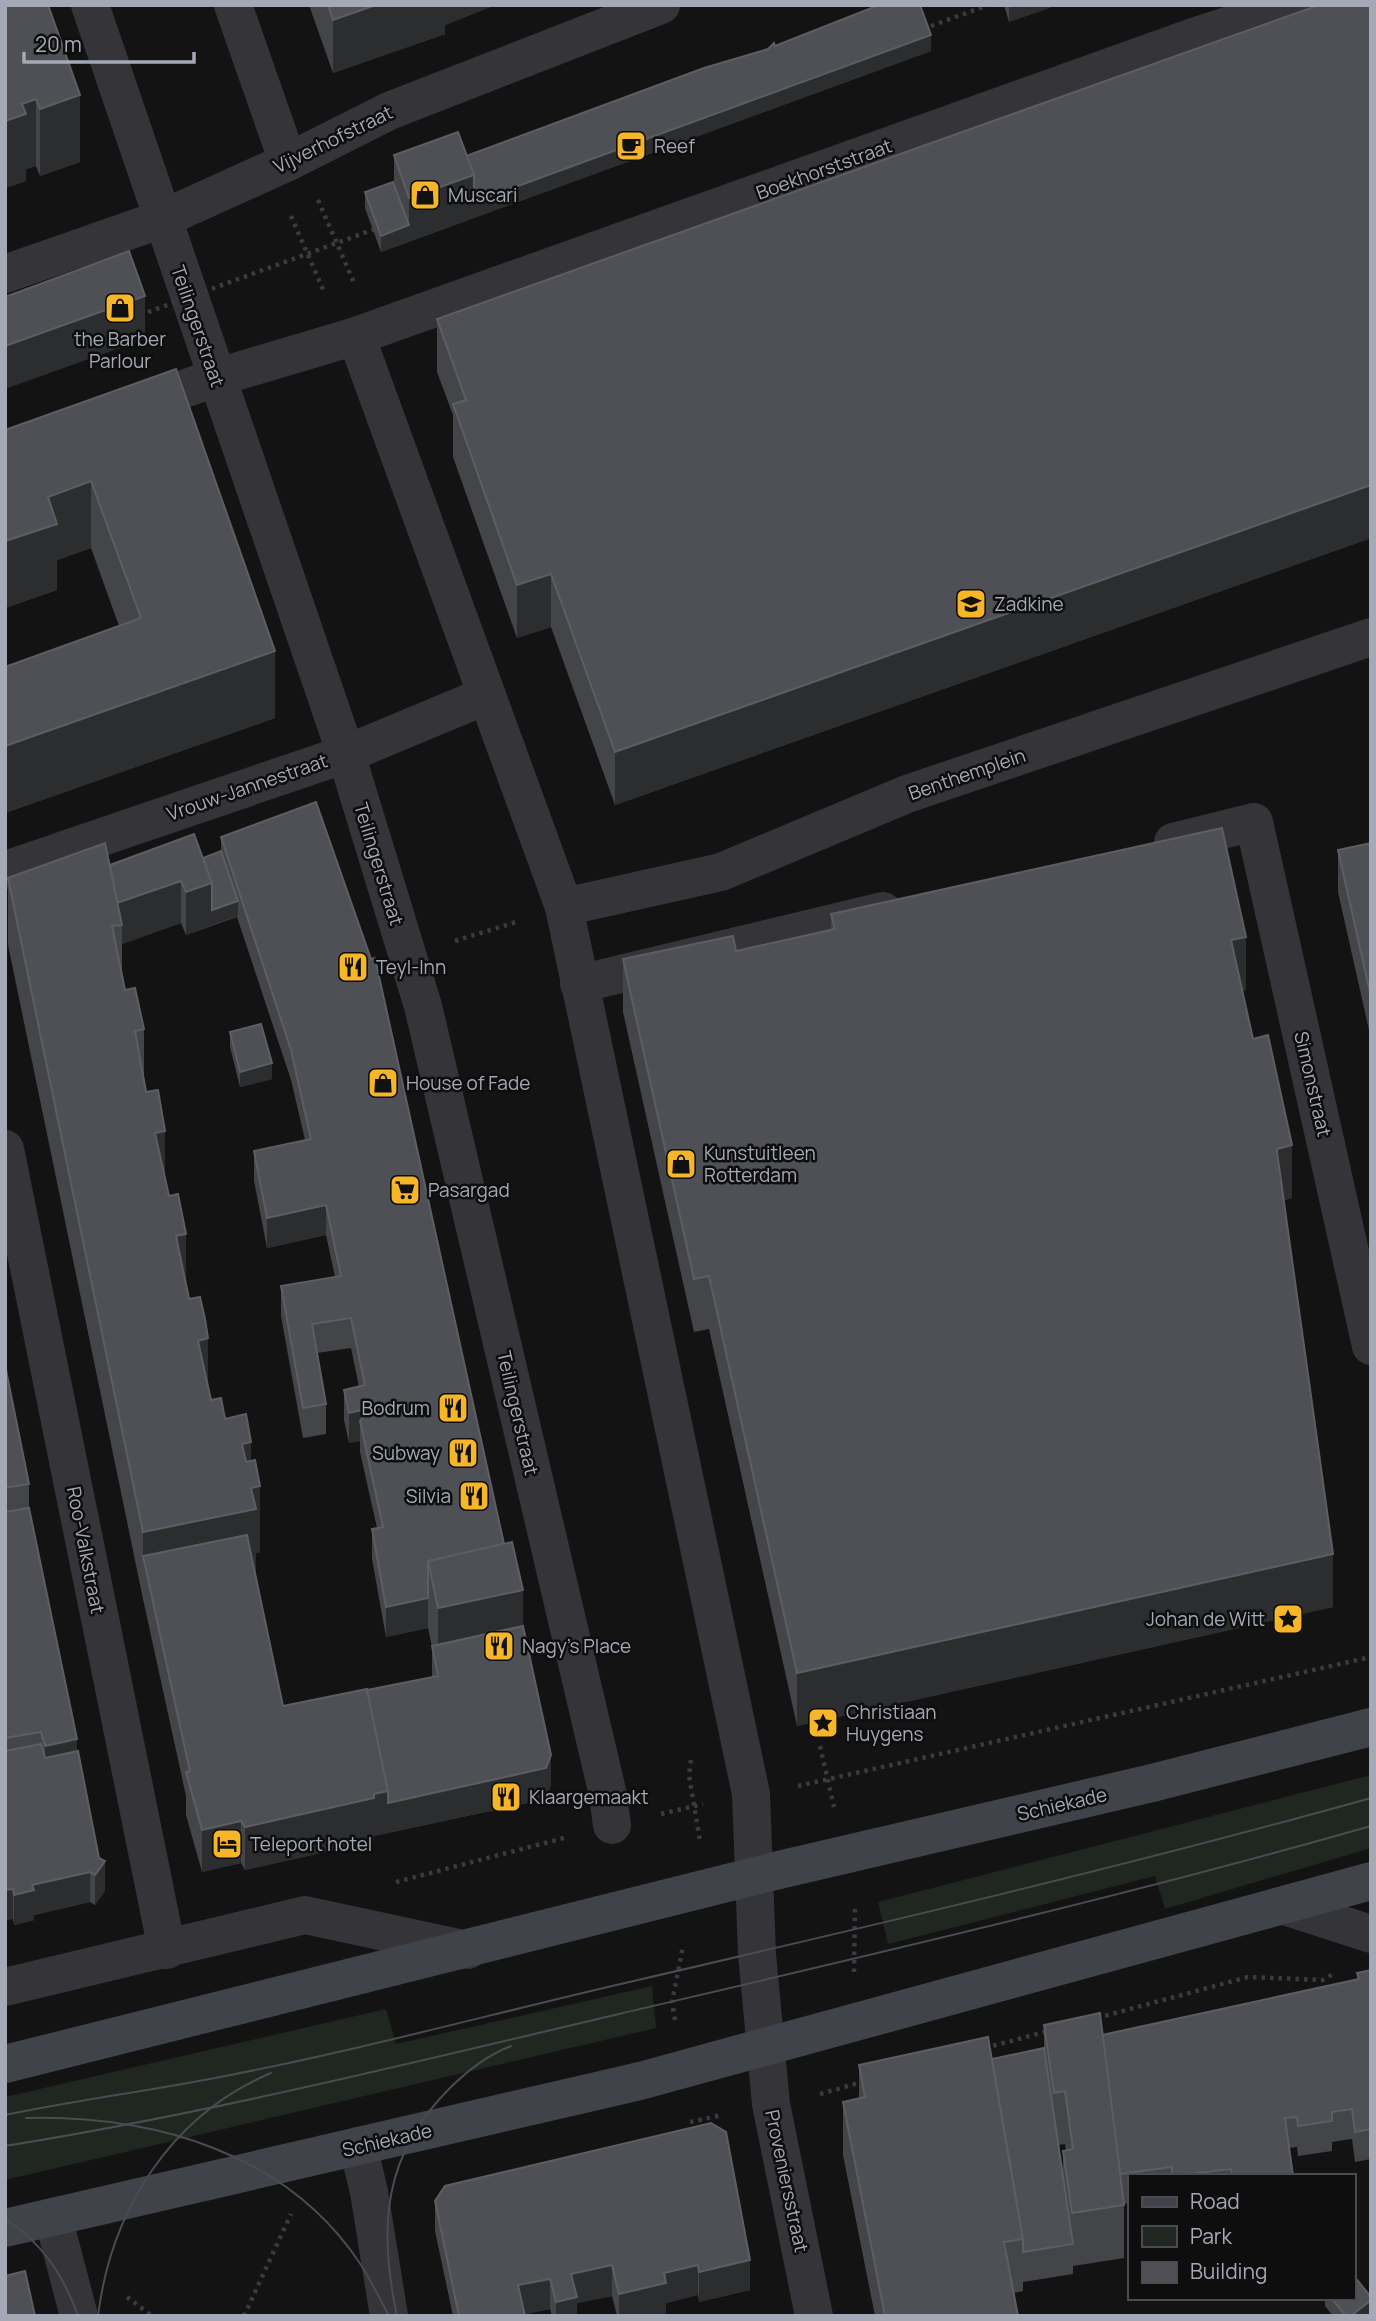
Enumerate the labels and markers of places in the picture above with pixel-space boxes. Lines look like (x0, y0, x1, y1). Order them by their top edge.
cafe icon: Reef (614, 129, 648, 163)
place label: Reef (654, 133, 695, 159)
shop icon: Muscari (408, 178, 442, 212)
place label: Muscari (448, 182, 518, 208)
shop icon: the Barber Parlour (103, 291, 137, 325)
place label: the Barber Parlour (74, 326, 166, 374)
school or university icon: Zadkine (954, 587, 988, 621)
place label: Zadkine (994, 591, 1064, 617)
restaurant icon: Teyl-Inn (336, 950, 370, 984)
place label: Teyl-Inn (376, 954, 446, 980)
shop icon: House of Fade (366, 1066, 400, 1100)
place label: House of Fade (406, 1070, 530, 1096)
place label: Kunstuitleen Rotterdam (704, 1140, 816, 1188)
shop icon: Kunstuitleen Rotterdam (664, 1147, 698, 1181)
supermarket icon: Pasargad (388, 1173, 422, 1207)
place label: Pasargad (428, 1177, 510, 1203)
restaurant icon: Bodrum (436, 1391, 470, 1425)
place label: Bodrum (362, 1395, 430, 1421)
restaurant icon: Subway (446, 1436, 480, 1470)
place label: Subway (372, 1440, 440, 1466)
restaurant icon: Silvia (457, 1479, 491, 1513)
place label: Silvia (406, 1483, 451, 1509)
place icon: Johan de Witt (1271, 1602, 1305, 1636)
place label: Johan de Witt (1146, 1606, 1265, 1632)
restaurant icon: Nagy's Place (482, 1629, 516, 1663)
place label: Nagy's Place (522, 1633, 631, 1659)
place label: Christiaan Huygens (846, 1699, 937, 1747)
place icon: Christiaan Huygens (806, 1706, 840, 1740)
restaurant icon: Klaargemaakt (489, 1780, 523, 1814)
place label: Klaargemaakt (529, 1784, 649, 1810)
hotel icon: Teleport hotel (210, 1827, 244, 1861)
place label: Teleport hotel (250, 1831, 372, 1857)

